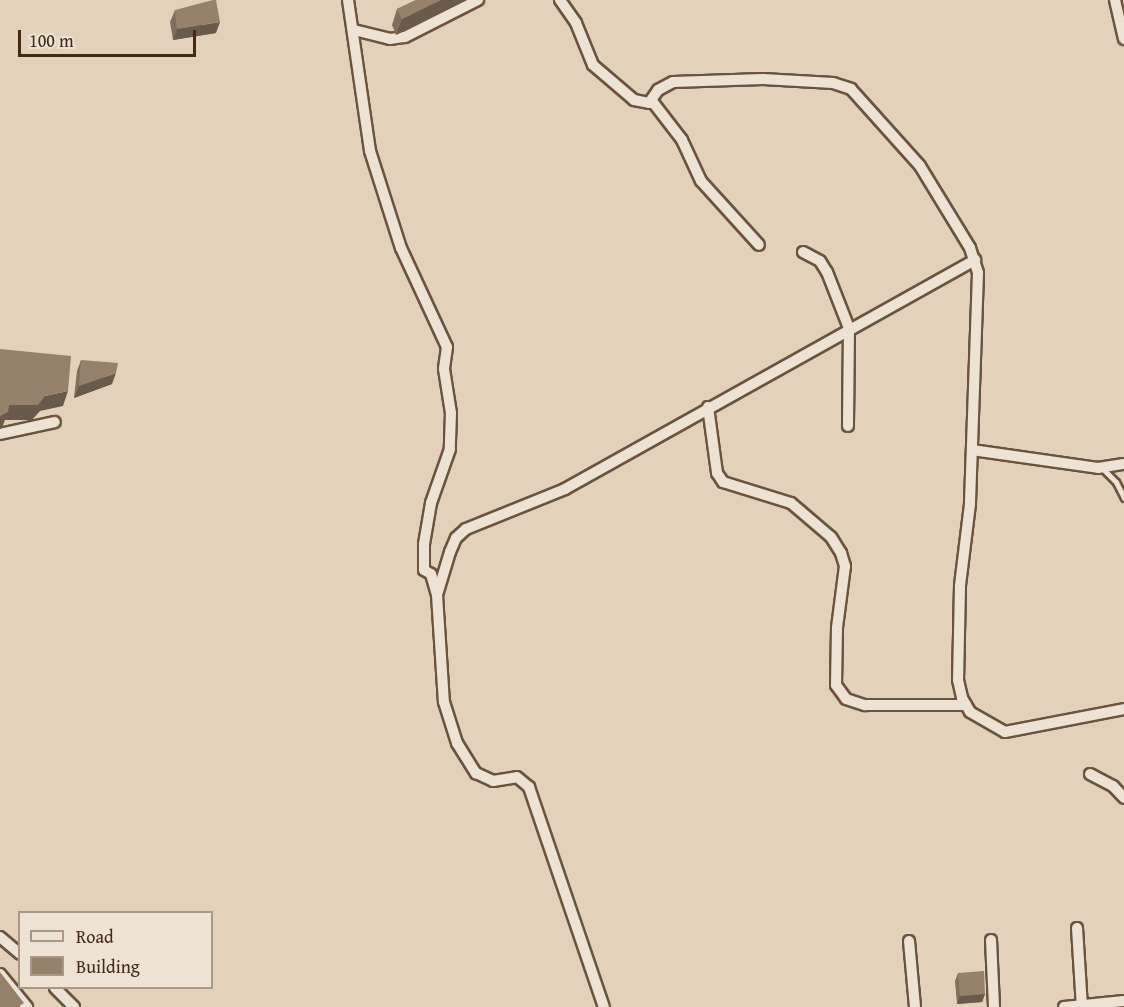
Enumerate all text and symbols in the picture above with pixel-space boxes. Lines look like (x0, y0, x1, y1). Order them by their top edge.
scale bar (21, 18, 200, 56)
text: 100 m (29, 27, 74, 54)
legend (18, 911, 213, 989)
text: Road (76, 923, 114, 950)
text: Building (76, 953, 140, 980)

